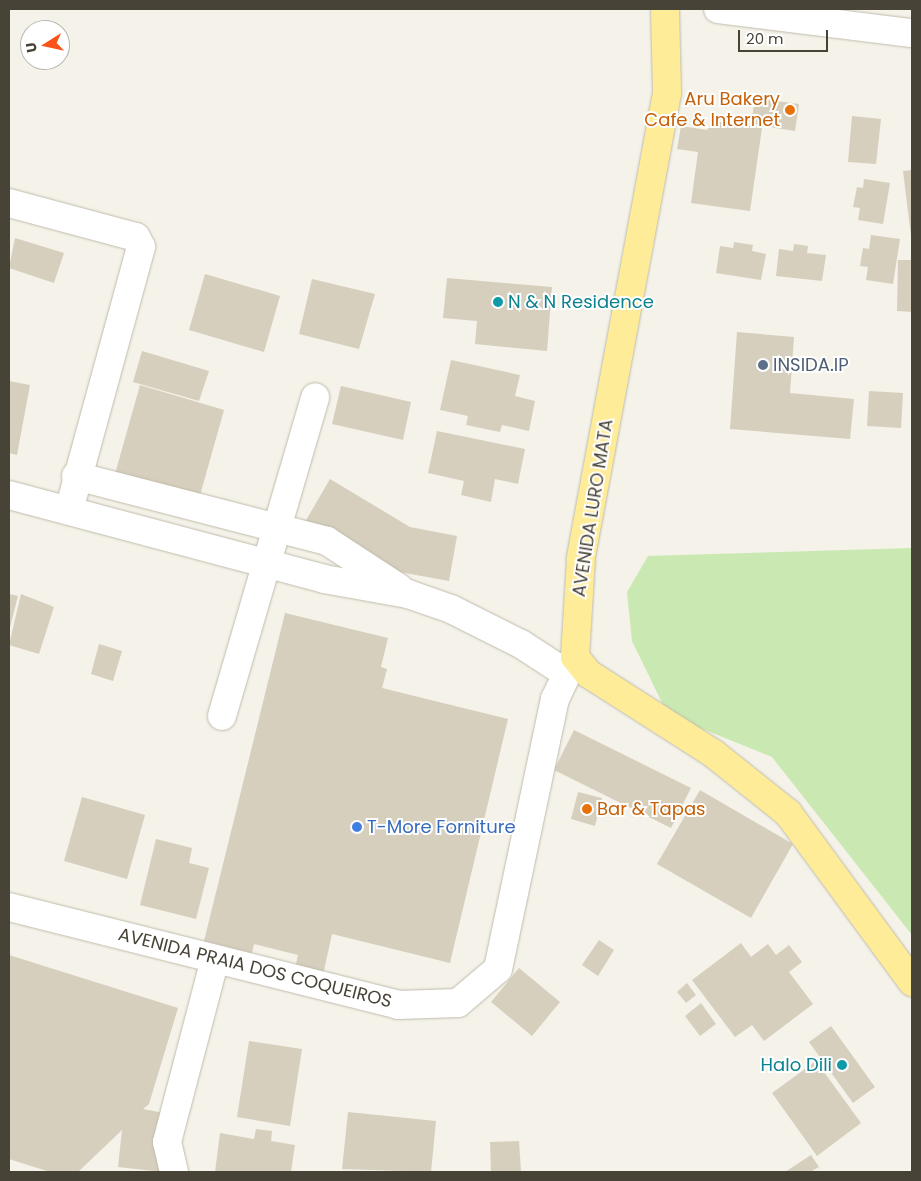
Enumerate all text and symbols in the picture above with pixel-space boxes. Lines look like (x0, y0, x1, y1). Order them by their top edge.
north arrow (20, 20, 70, 70)
scale bar (741, 20, 831, 52)
text: 20 m (746, 28, 784, 49)
text: U (21, 41, 42, 54)
place label: Aru Bakery Cafe & Internet (644, 89, 780, 132)
marker: Aru Bakery Cafe & Internet (784, 104, 796, 116)
place label: N & N Residence (508, 291, 654, 313)
marker: N & N Residence (492, 296, 504, 308)
place label: INSIDA.IP (773, 354, 849, 376)
marker: INSIDA.IP (757, 359, 769, 371)
street label: AVENIDA LURO MATA (568, 418, 618, 598)
place label: Bar & Tapas (597, 798, 705, 820)
marker: Bar & Tapas (581, 803, 593, 815)
place label: T-More Forniture (367, 816, 516, 838)
marker: T-More Forniture (351, 821, 363, 833)
street label: AVENIDA PRAIA DOS COQUEIROS (116, 924, 394, 1012)
place label: Halo Dili (761, 1054, 832, 1076)
marker: Halo Dili (836, 1059, 848, 1071)

